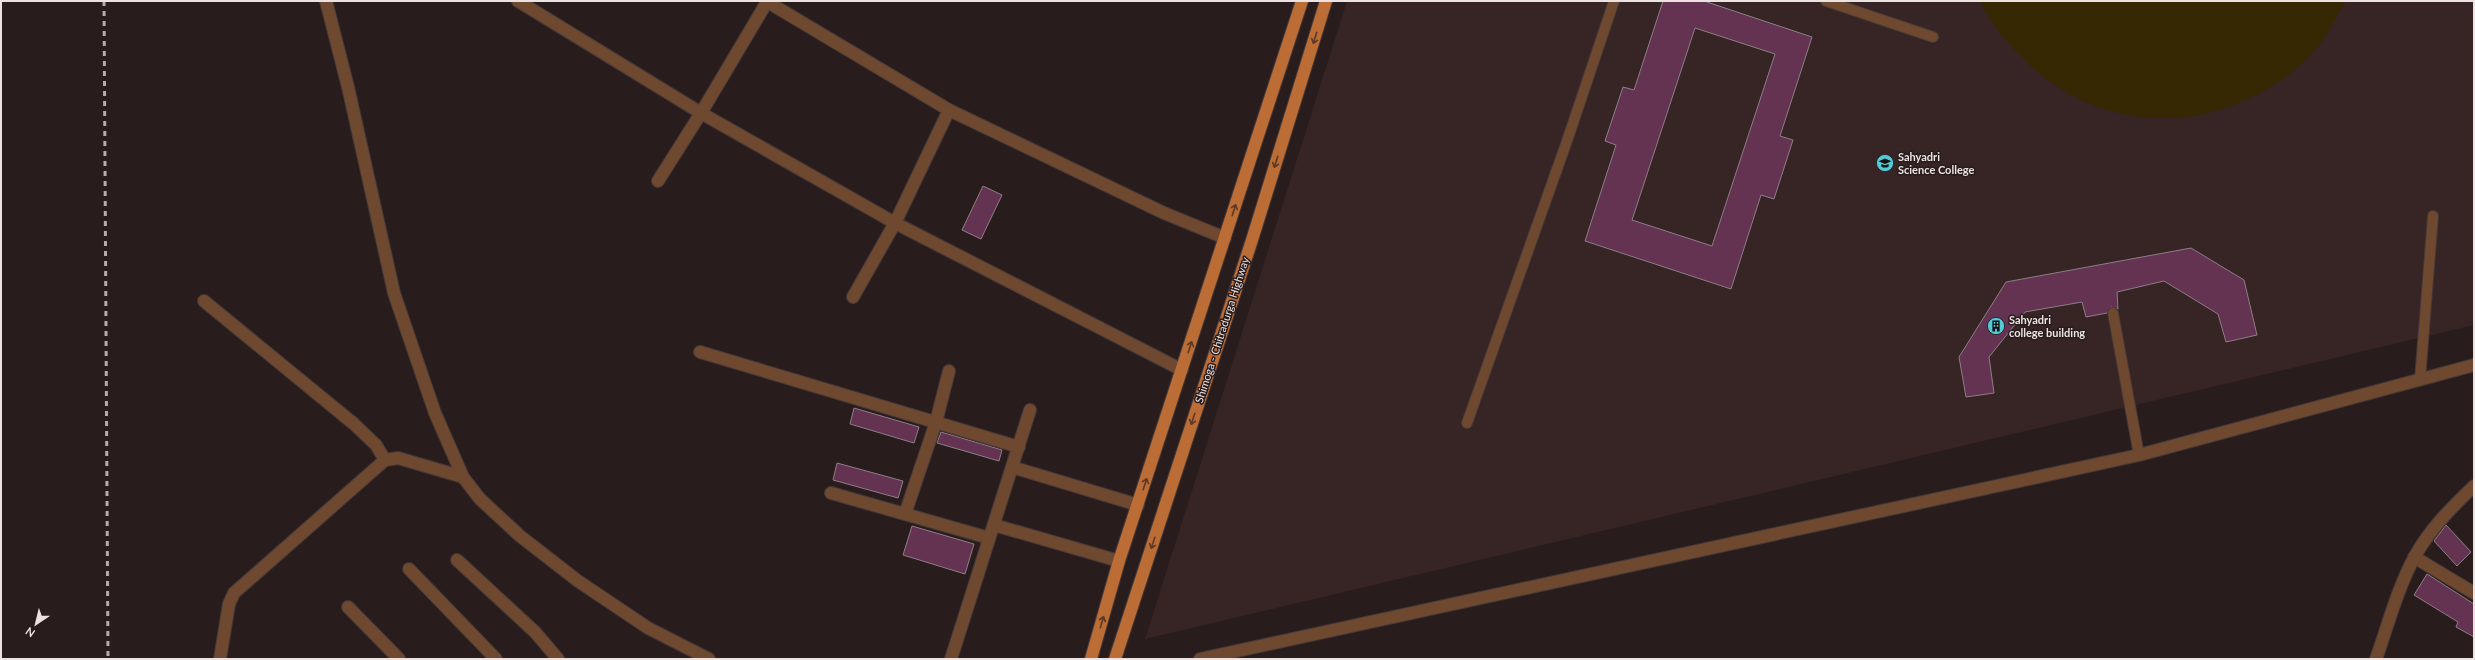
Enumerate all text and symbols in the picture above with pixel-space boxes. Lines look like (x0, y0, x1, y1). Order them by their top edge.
one-way arrow (1311, 32, 1318, 45)
place label: Sahyadri Science College (1898, 150, 1974, 176)
school or university icon: Sahyadri Science College (1875, 153, 1895, 173)
one-way arrow (1272, 156, 1279, 169)
one-way arrow (1231, 204, 1238, 217)
street label: Shimoga - Chitradurga Highway (1192, 255, 1251, 405)
place label: Sahyadri college building (2009, 313, 2085, 339)
building icon: Sahyadri college building (1986, 316, 2006, 336)
one-way arrow (1186, 342, 1194, 354)
one-way arrow (1189, 413, 1196, 426)
one-way arrow (1141, 478, 1149, 490)
one-way arrow (1148, 536, 1156, 548)
north arrow (16, 604, 56, 644)
one-way arrow (1099, 615, 1106, 628)
text: N (23, 625, 37, 640)

